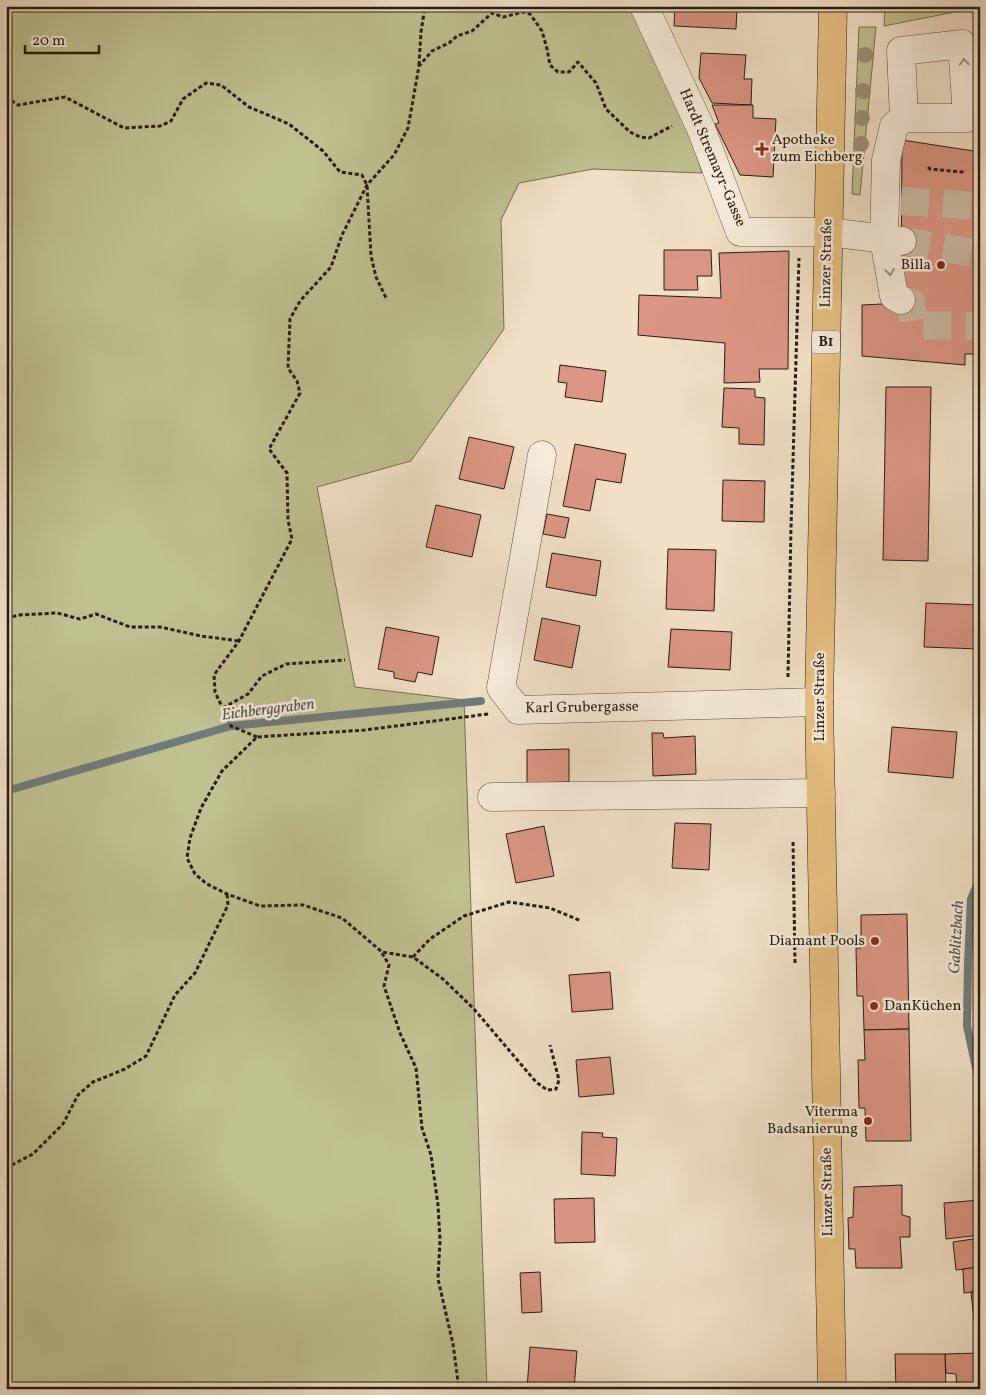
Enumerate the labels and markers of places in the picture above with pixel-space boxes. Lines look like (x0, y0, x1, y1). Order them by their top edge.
place label: Apotheke zum Eichberg (772, 130, 863, 168)
marker: Apotheke zum Eichberg (756, 143, 768, 155)
place label: Billa (901, 255, 931, 276)
marker: Billa (935, 259, 947, 271)
place label: Diamant Pools (769, 931, 865, 952)
marker: Diamant Pools (869, 935, 881, 947)
place label: DanKüchen (884, 996, 961, 1017)
marker: DanKüchen (868, 1000, 880, 1012)
place label: Viterma Badsanierung (767, 1102, 858, 1140)
marker: Viterma Badsanierung (862, 1115, 874, 1127)

